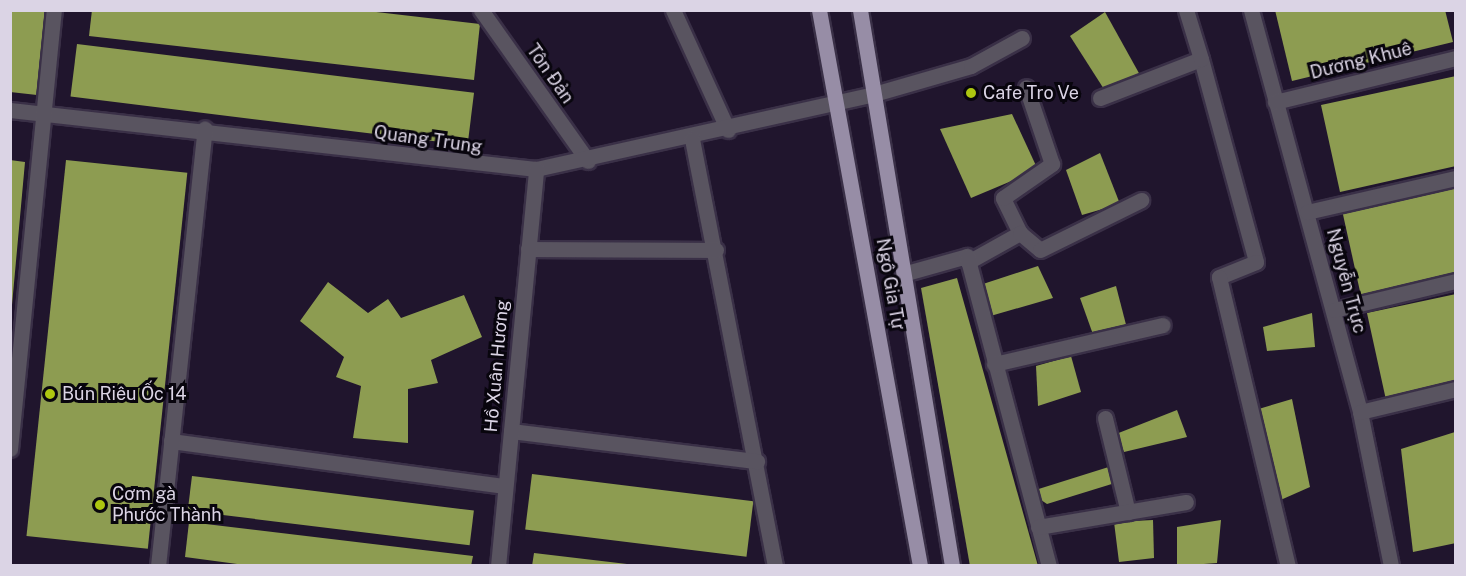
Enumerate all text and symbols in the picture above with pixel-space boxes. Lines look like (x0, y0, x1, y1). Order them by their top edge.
street label: Dương Khuê (1308, 38, 1414, 84)
street label: Tôn Đản (522, 40, 578, 108)
place label: Cafe Tro Ve (983, 82, 1080, 104)
marker: Cafe Tro Ve (964, 86, 978, 100)
street label: Quang Trung (372, 122, 484, 158)
street label: Nguyễn Trực (1322, 226, 1370, 336)
street label: Ngô Gia Tự (871, 237, 909, 331)
street label: Hồ Xuân Hương (480, 299, 514, 433)
place label: Bún Riêu Ốc 14 (62, 383, 187, 405)
marker: Bún Riêu Ốc 14 (43, 387, 57, 401)
place label: Cơm gà Phước Thành (112, 484, 222, 526)
marker: Cơm gà Phước Thành (93, 498, 107, 512)

